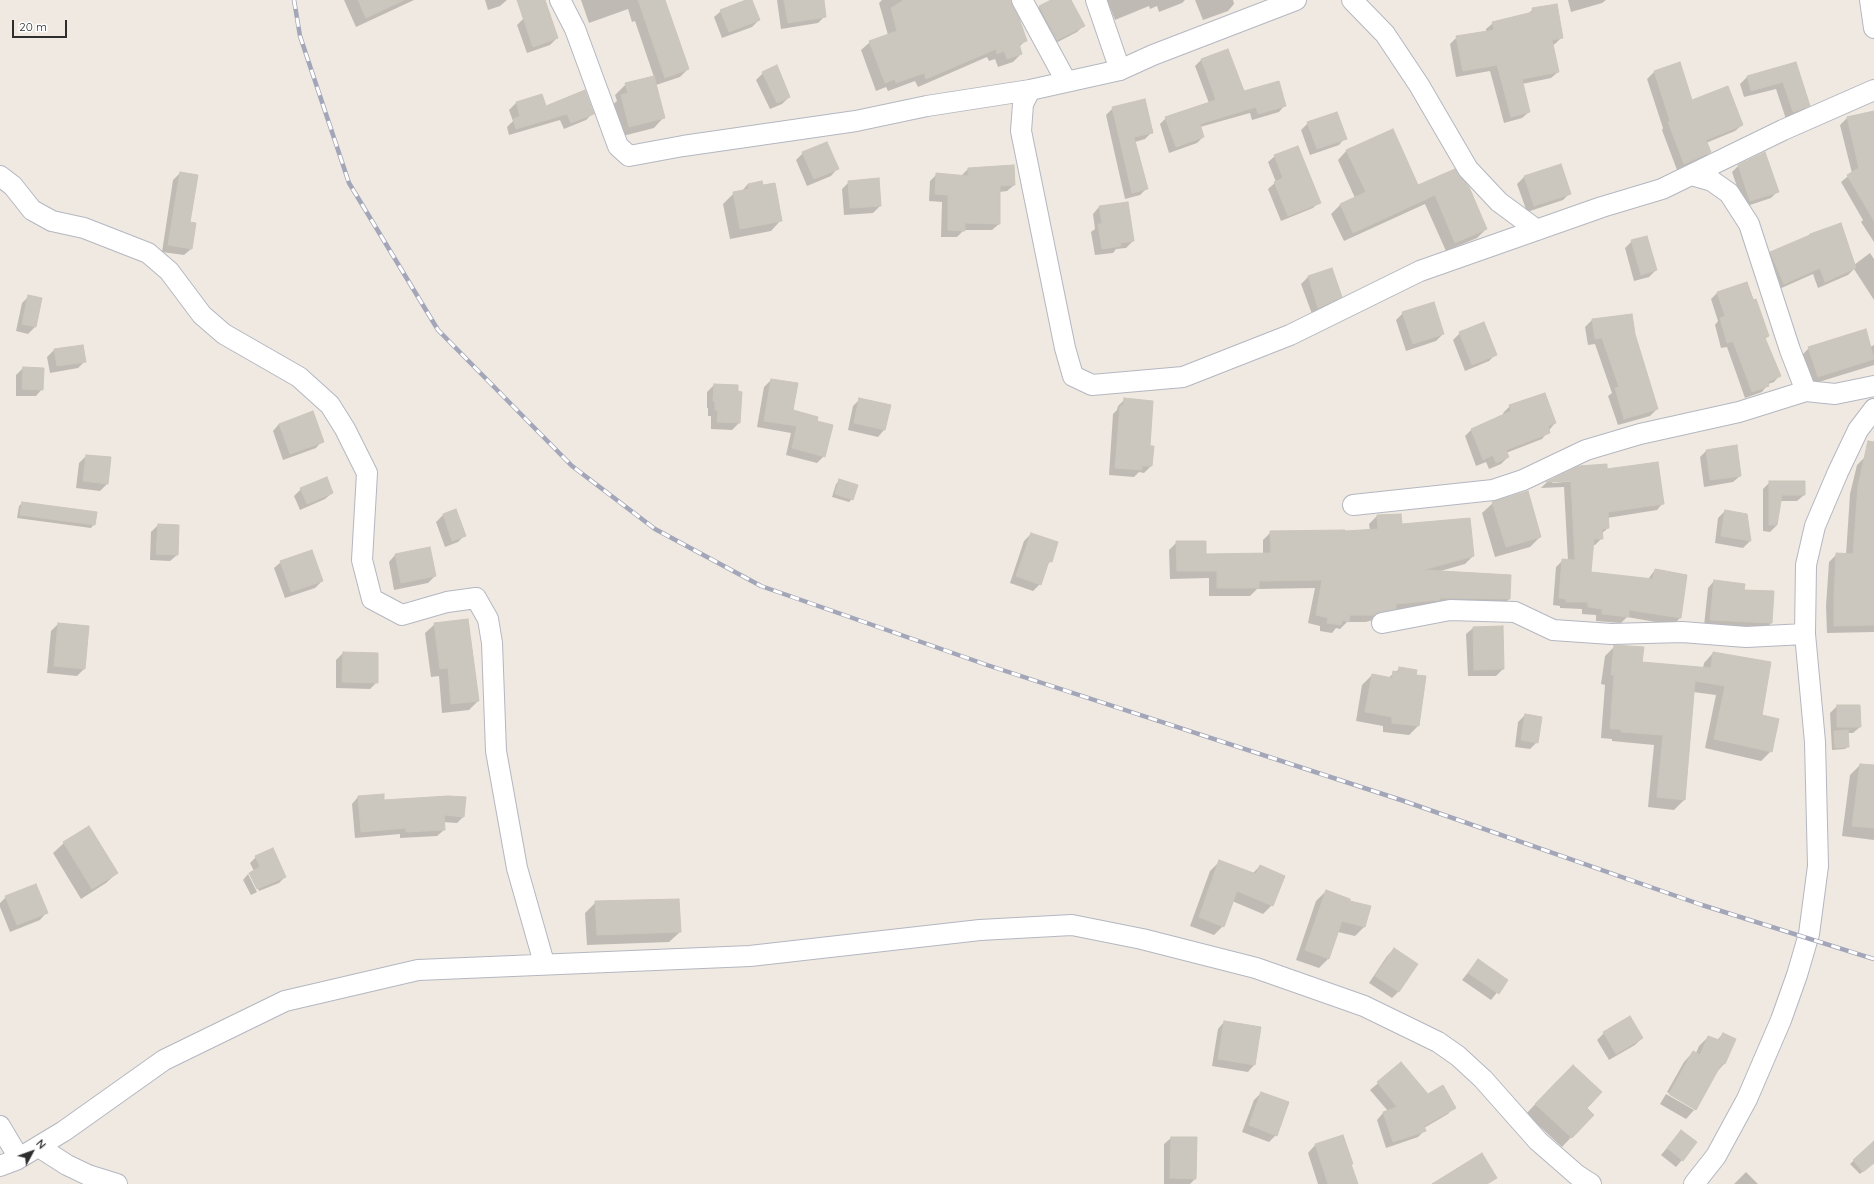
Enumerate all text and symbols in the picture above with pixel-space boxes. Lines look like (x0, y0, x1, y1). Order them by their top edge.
scale bar (14, 12, 69, 38)
text: 20 m (19, 19, 47, 34)
north arrow (12, 1132, 52, 1172)
text: N (33, 1136, 49, 1152)

